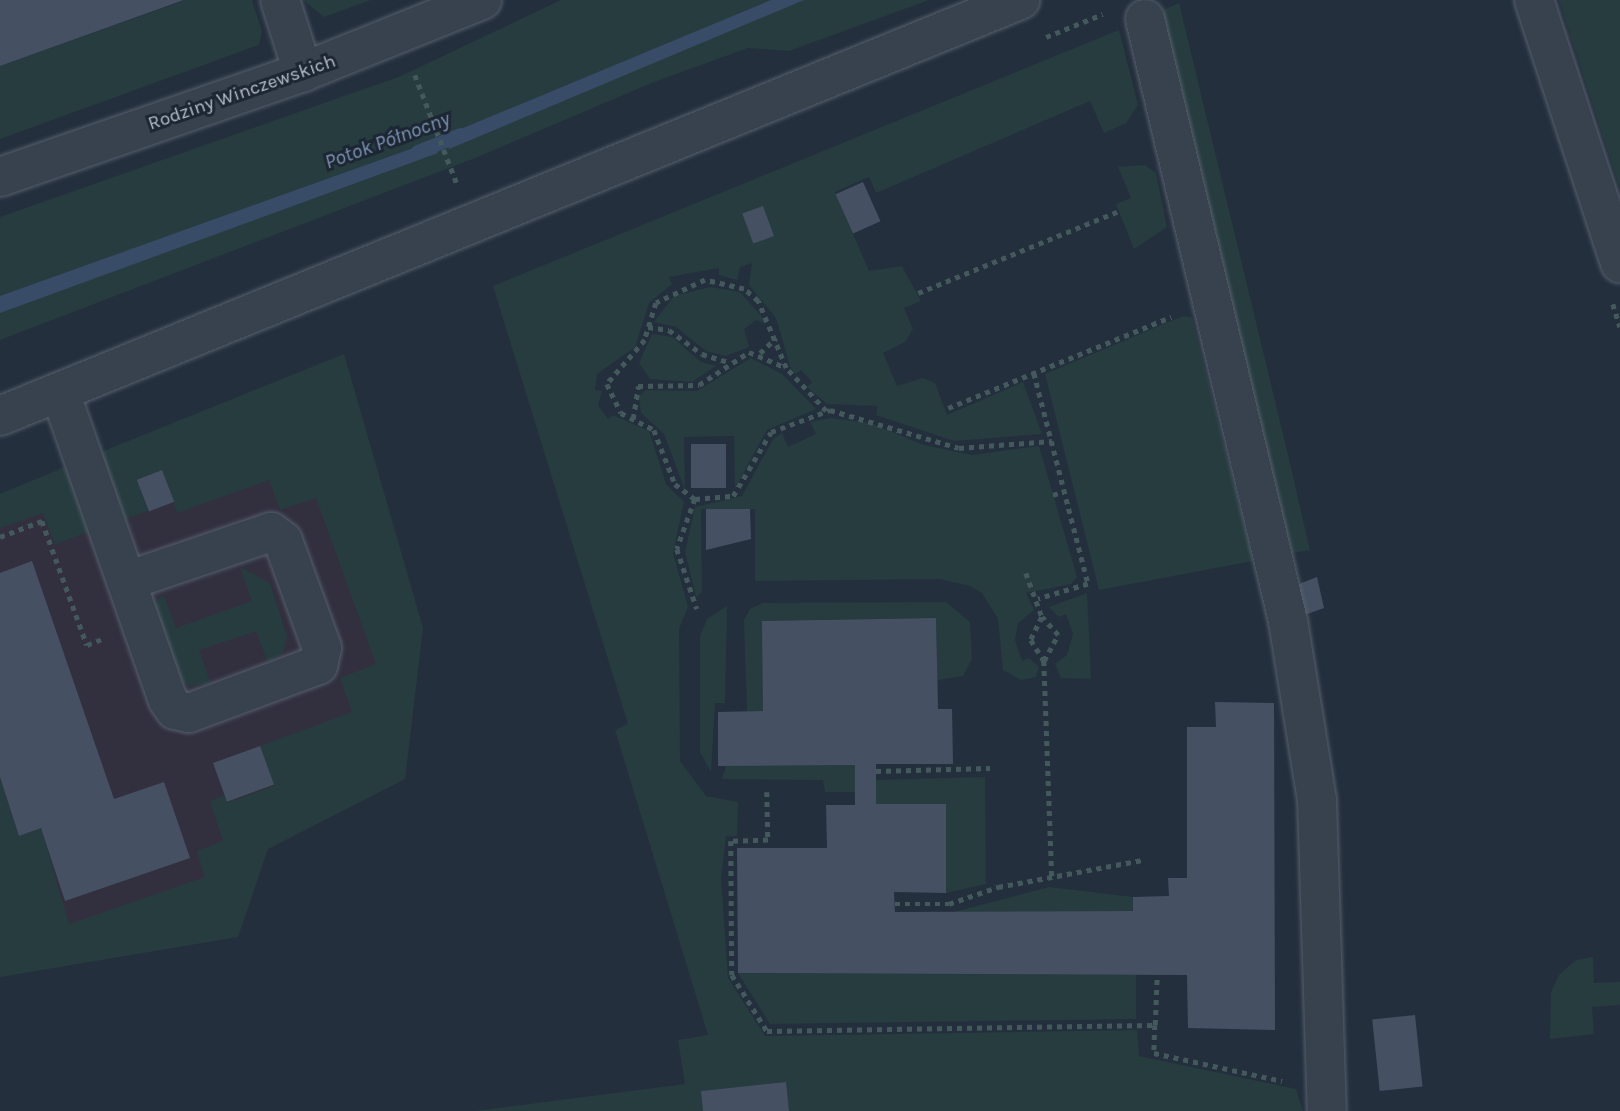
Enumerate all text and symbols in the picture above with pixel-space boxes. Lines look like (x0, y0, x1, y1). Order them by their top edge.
street label: Rodziny Winczewskich (145, 50, 339, 136)
water label: Potok Północny (321, 106, 453, 174)

